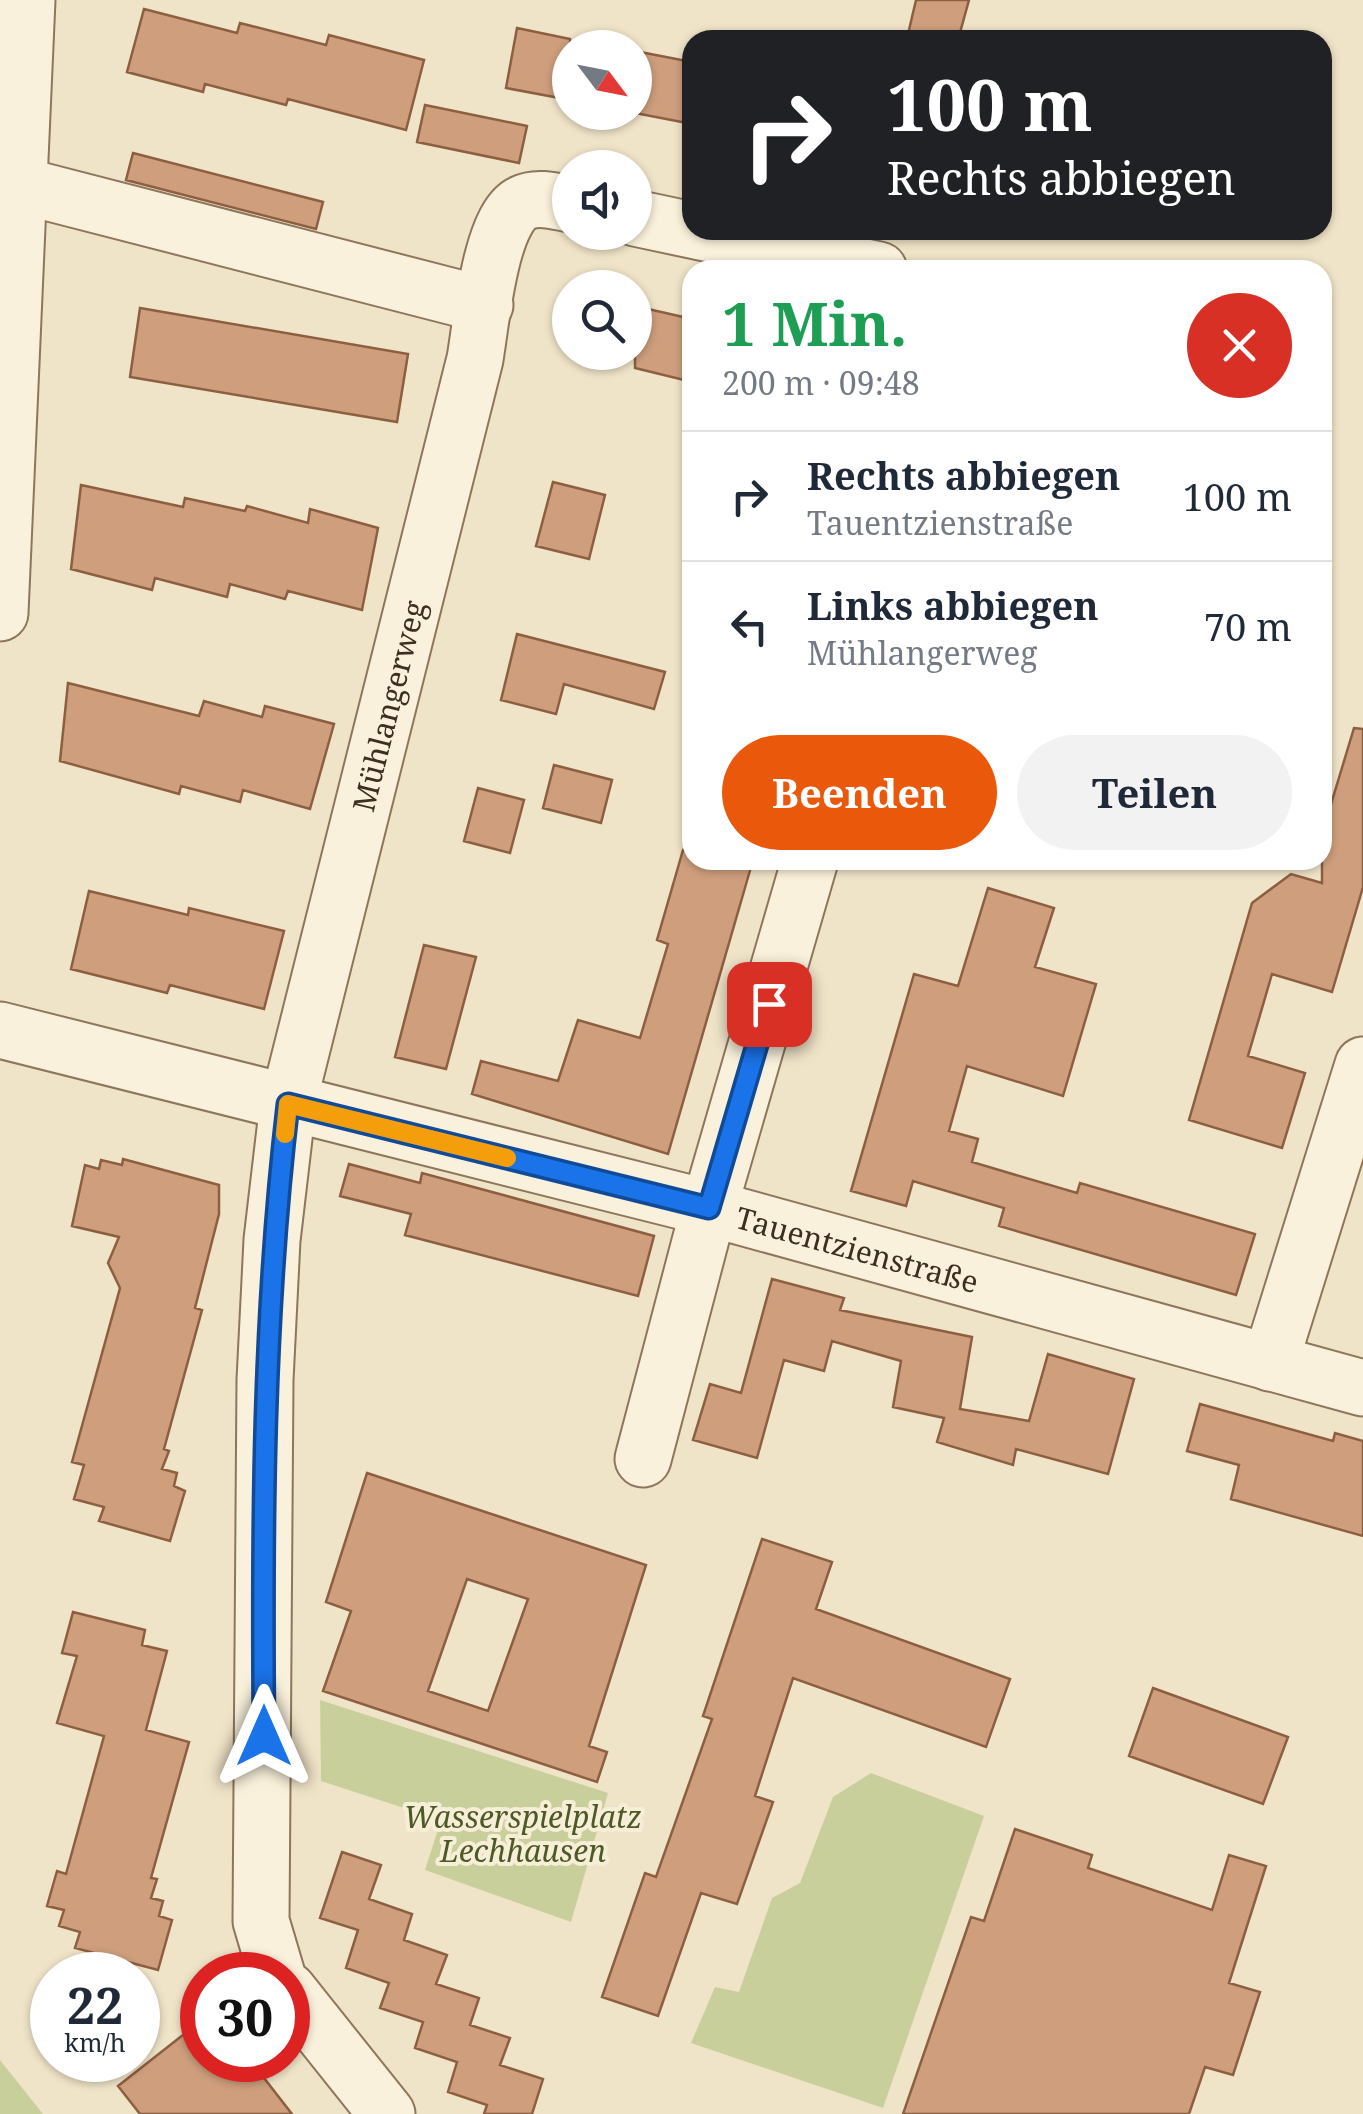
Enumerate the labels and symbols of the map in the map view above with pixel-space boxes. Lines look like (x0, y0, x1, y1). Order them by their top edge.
north arrow (552, 30, 652, 130)
street label: Mühlangerweg (342, 596, 434, 816)
pin (727, 962, 812, 1047)
street label: Tauentzienstraße (732, 1196, 983, 1302)
position arrow (212, 1684, 316, 1788)
park label: Wasserspielplatz Lechhausen (404, 1796, 642, 1871)
speed limit sign: 30 (180, 1952, 310, 2082)

